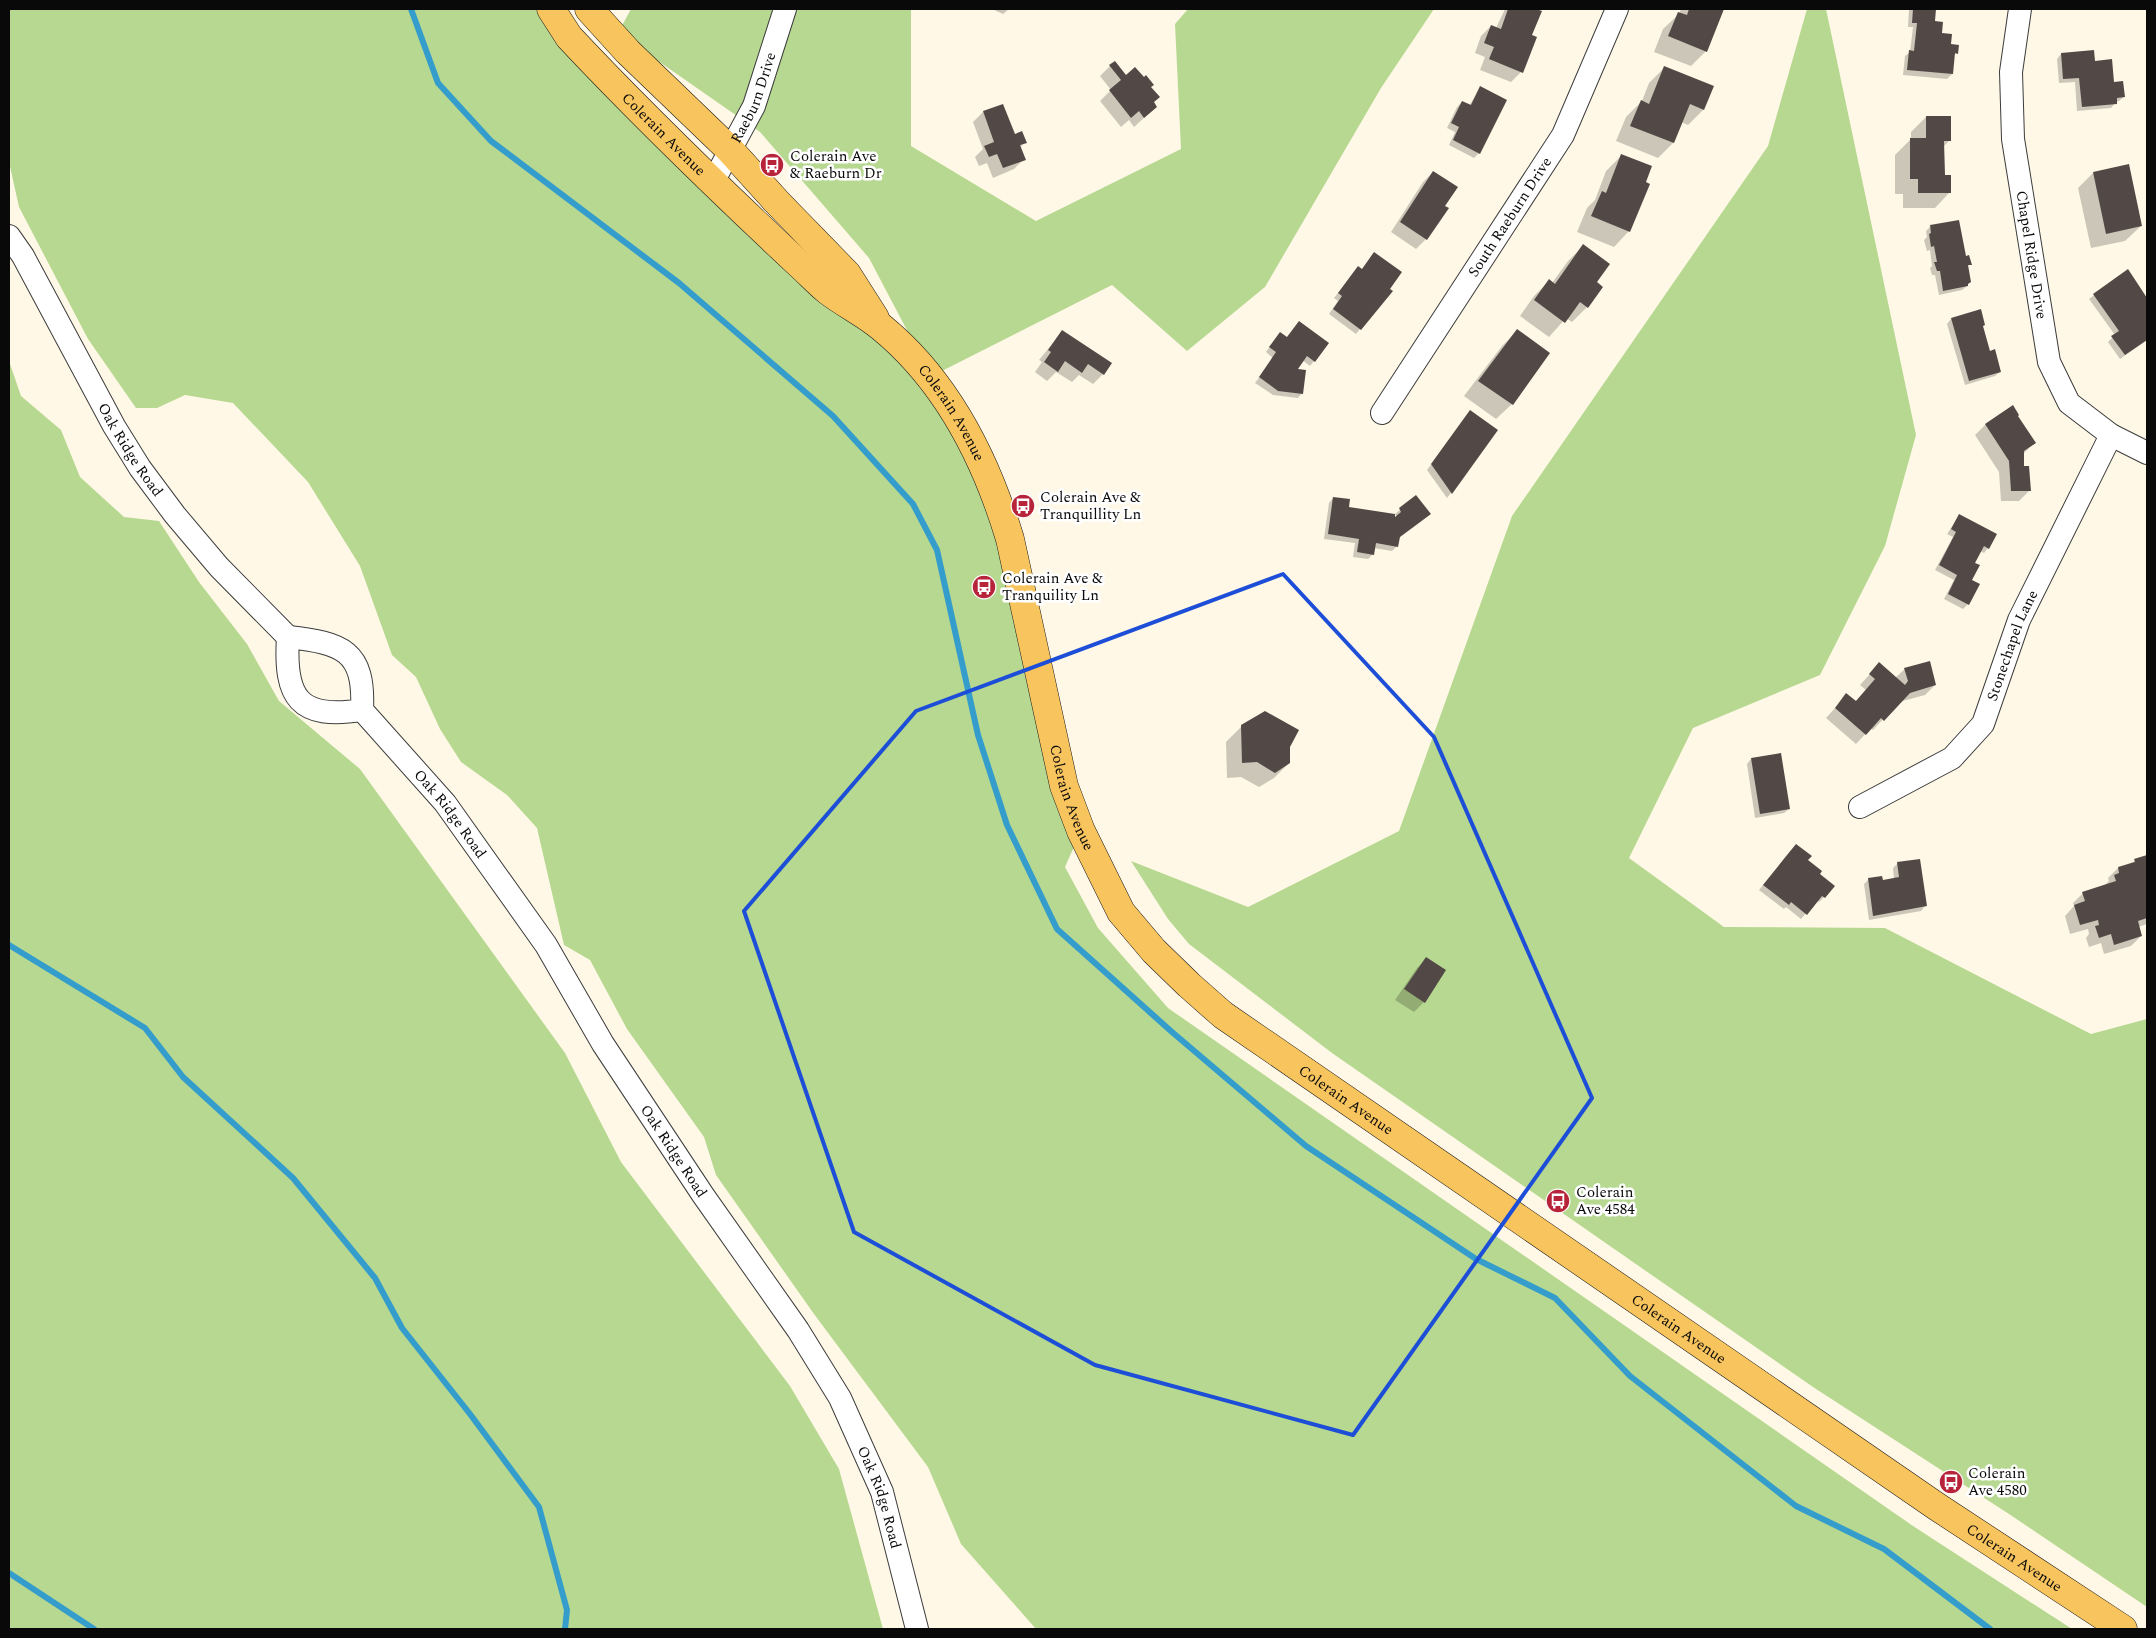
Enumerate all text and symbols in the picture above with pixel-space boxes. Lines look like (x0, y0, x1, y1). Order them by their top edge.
street label: Raeburn Drive (725, 49, 782, 147)
street label: Colerain Avenue (616, 87, 711, 181)
place label: Colerain Ave & Raeburn Dr (790, 145, 882, 185)
bus stop icon: Colerain Ave & Raeburn Dr (759, 152, 785, 178)
street label: South Raeburn Drive (1462, 152, 1557, 282)
street label: Chapel Ridge Drive (2010, 189, 2053, 321)
street label: Colerain Avenue (912, 359, 991, 465)
street label: Oak Ridge Road (92, 399, 169, 501)
place label: Colerain Ave & Tranquillity Ln (1040, 486, 1142, 526)
bus stop icon: Colerain Ave & Tranquillity Ln (1010, 493, 1036, 519)
place label: Colerain Ave & Tranquility Ln (1002, 567, 1103, 607)
bus stop icon: Colerain Ave & Tranquility Ln (971, 574, 997, 600)
street label: Stonechapel Lane (1980, 586, 2044, 704)
street label: Colerain Avenue (1044, 742, 1100, 854)
street label: Oak Ridge Road (409, 764, 492, 863)
street label: Colerain Avenue (1294, 1059, 1398, 1141)
street label: Oak Ridge Road (635, 1100, 713, 1202)
place label: Colerain Ave 4584 (1576, 1181, 1635, 1221)
bus stop icon: Colerain Ave 4584 (1545, 1188, 1571, 1214)
street label: Colerain Avenue (1627, 1288, 1731, 1370)
street label: Oak Ridge Road (851, 1442, 907, 1551)
place label: Colerain Ave 4580 (1968, 1462, 2027, 1502)
bus stop icon: Colerain Ave 4580 (1938, 1469, 1964, 1495)
street label: Colerain Avenue (1962, 1517, 2067, 1598)

